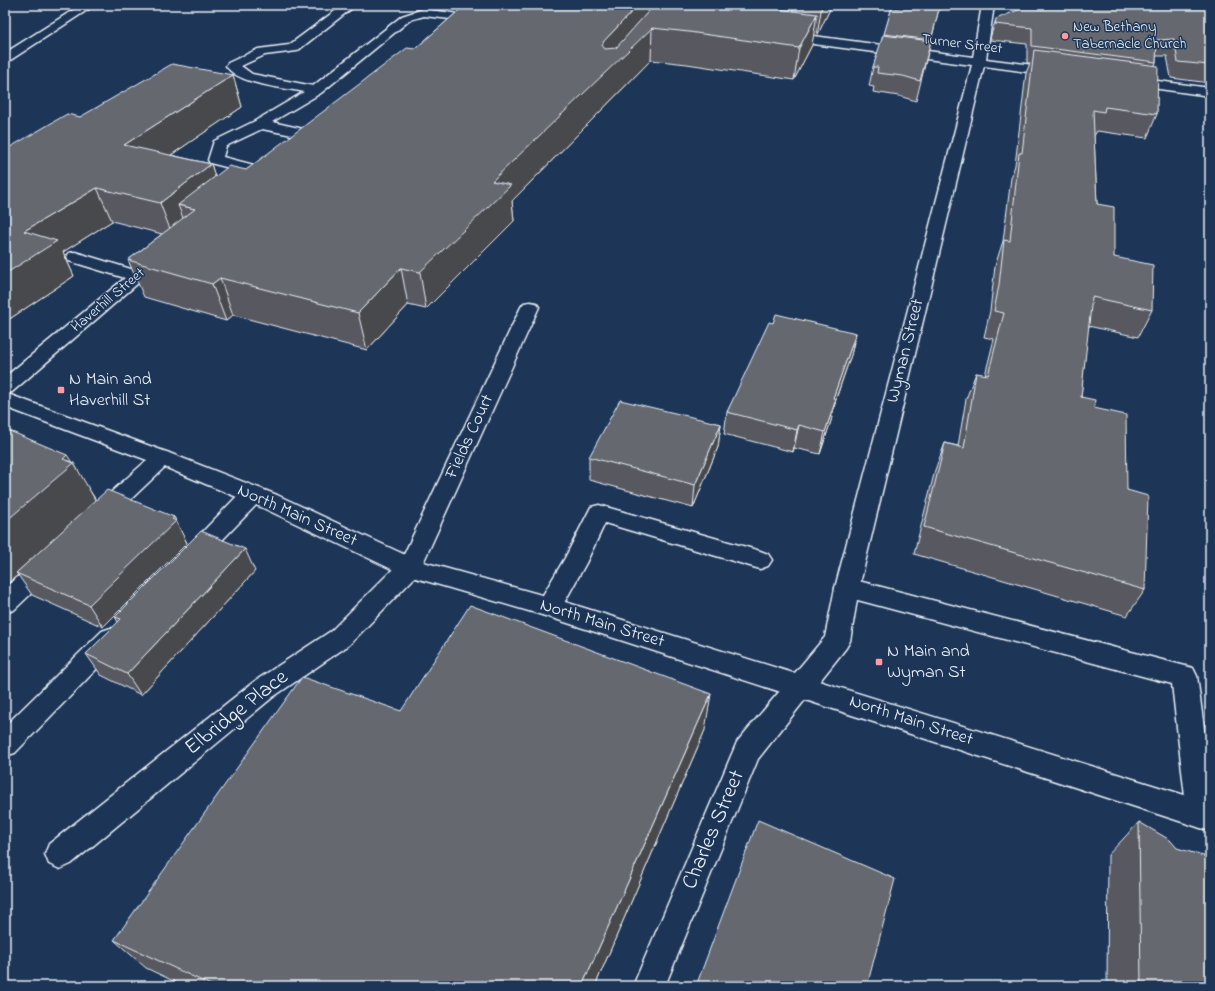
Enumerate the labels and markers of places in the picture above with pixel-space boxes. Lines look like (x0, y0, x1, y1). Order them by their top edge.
place label: New Bethany Tabernacle Church (1073, 16, 1186, 55)
marker: New Bethany Tabernacle Church (1060, 31, 1070, 41)
place label: N Main and Haverhill St (69, 367, 152, 414)
marker: N Main and Haverhill St (56, 385, 66, 395)
place label: N Main and Wyman St (887, 639, 970, 686)
marker: N Main and Wyman St (874, 657, 884, 667)

